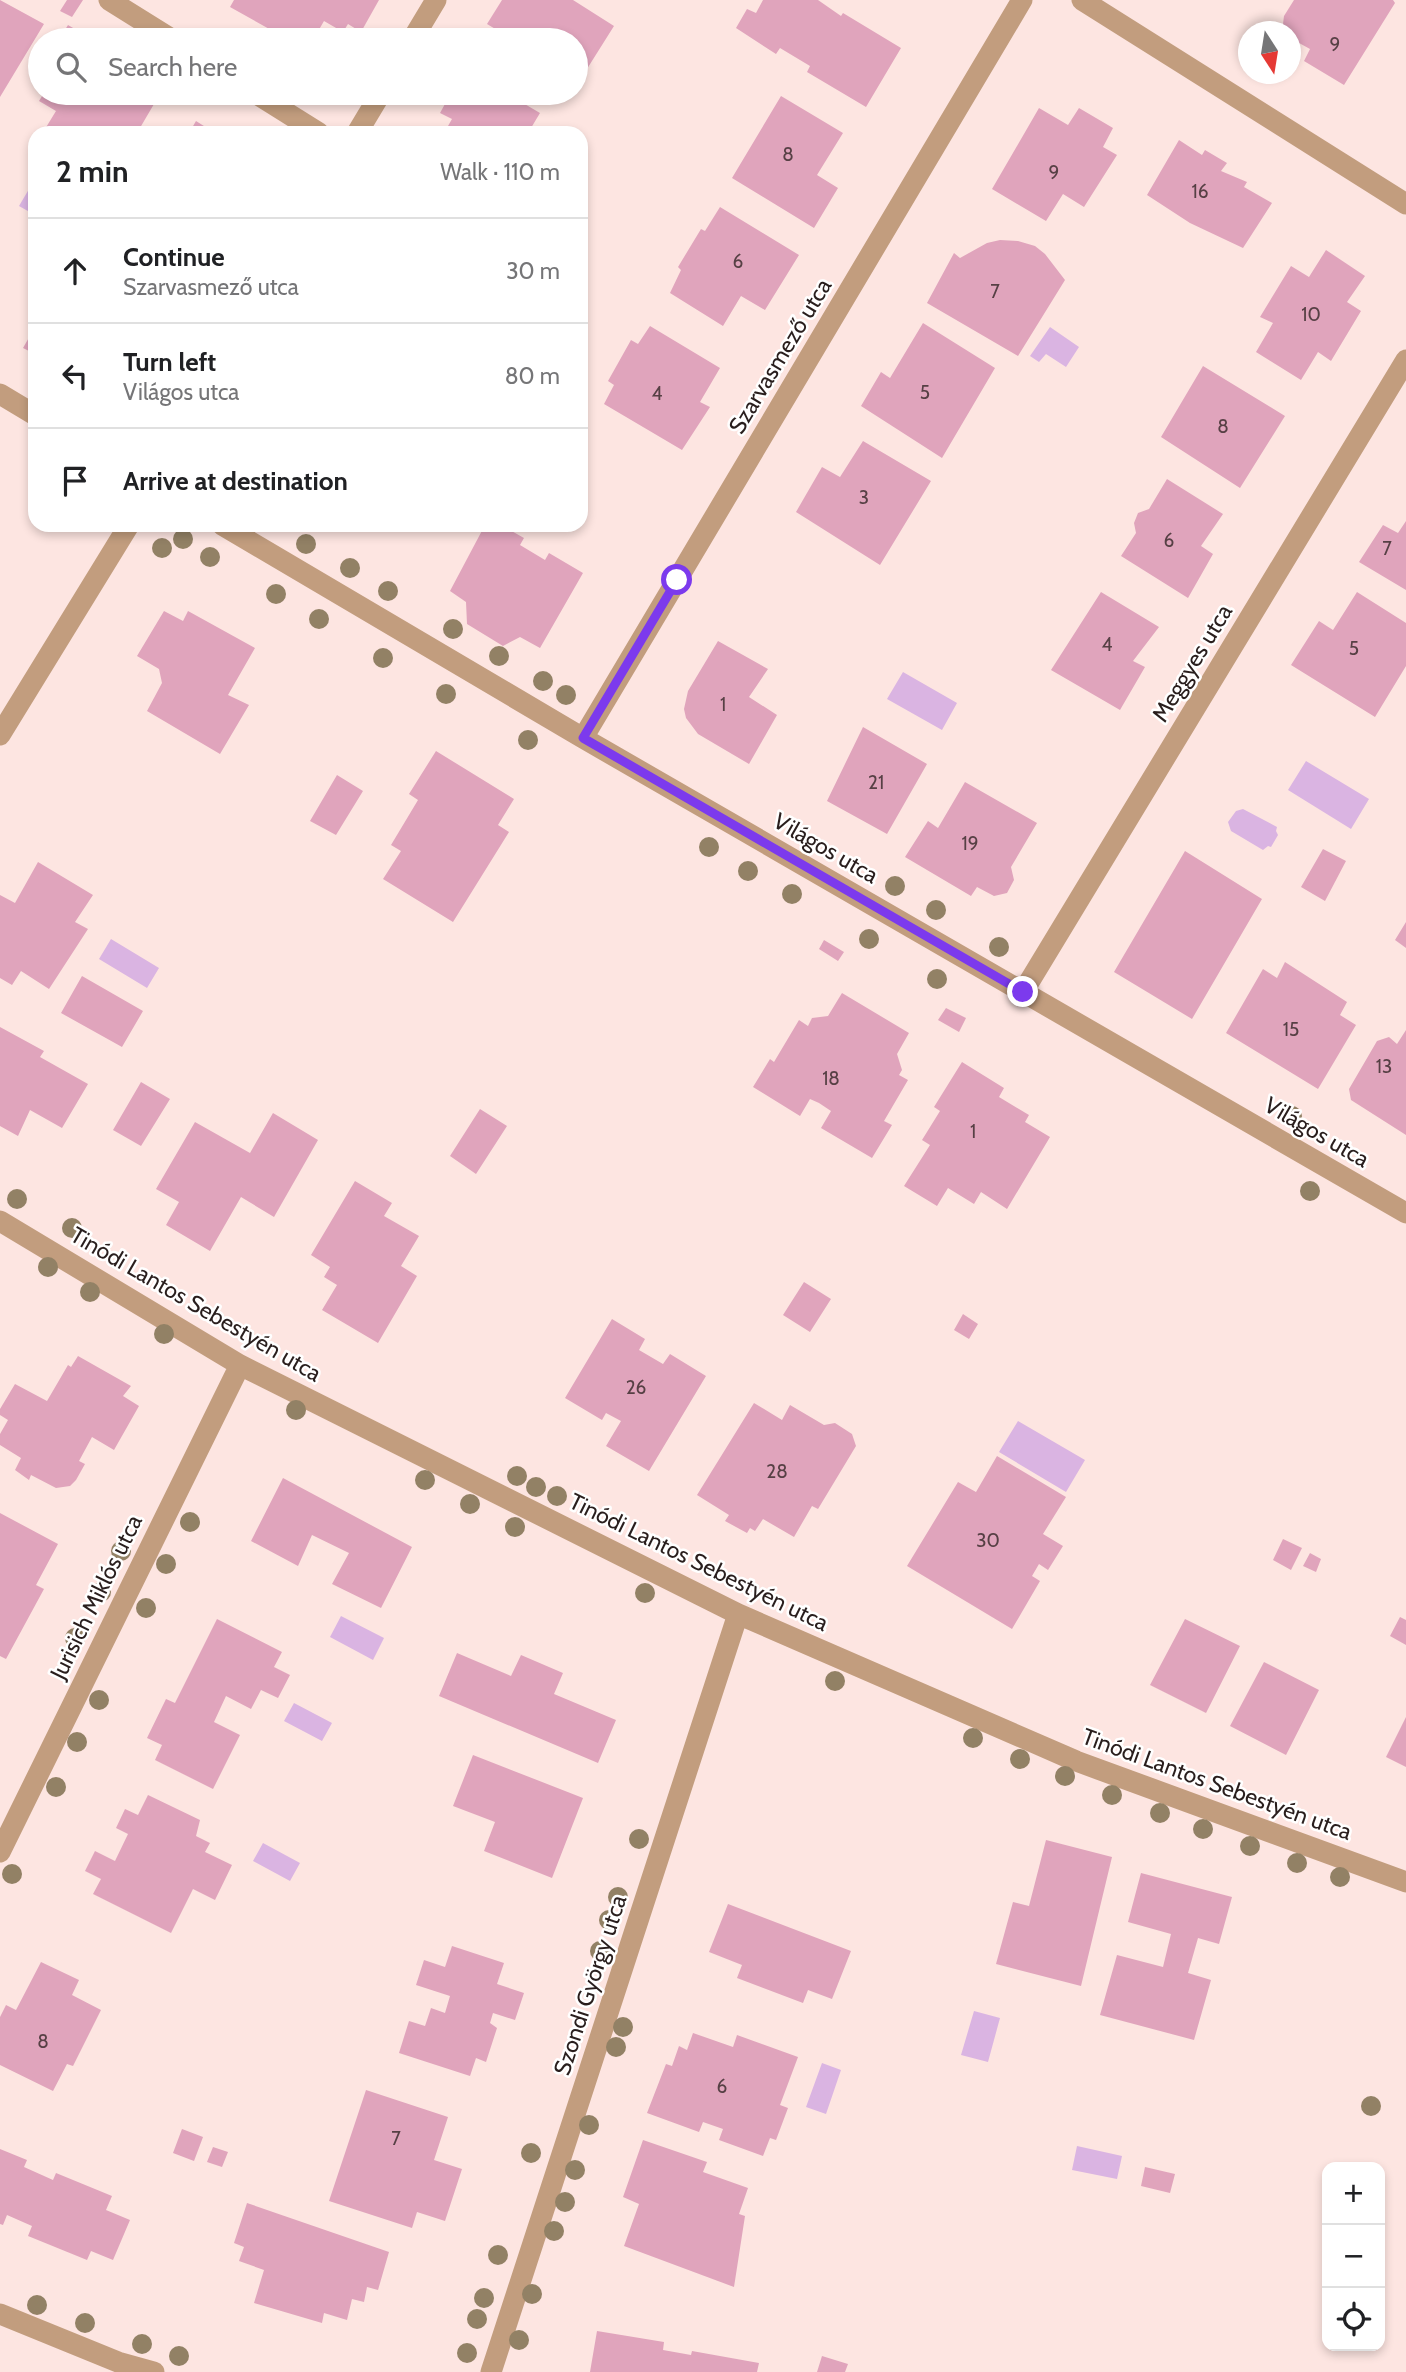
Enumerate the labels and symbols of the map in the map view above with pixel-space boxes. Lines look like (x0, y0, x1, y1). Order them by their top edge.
north arrow (1238, 21, 1301, 84)
house number: 9 (1330, 33, 1340, 56)
house number: 8 (782, 143, 794, 166)
house number: 9 (1049, 161, 1059, 184)
house number: 16 (1192, 180, 1209, 203)
house number: 6 (733, 250, 743, 273)
street label: Szarvasmező utca (723, 273, 837, 439)
house number: 7 (990, 280, 1000, 303)
house number: 10 (1301, 303, 1321, 326)
house number: 5 (920, 381, 930, 404)
house number: 4 (652, 382, 663, 405)
house number: 8 (1217, 415, 1229, 438)
house number: 3 (859, 486, 869, 509)
house number: 6 (1164, 529, 1174, 552)
house number: 7 (1382, 537, 1392, 560)
route start (661, 564, 692, 595)
street label: Meggyes utca (1146, 599, 1238, 727)
house number: 4 (1102, 633, 1113, 656)
house number: 5 (1349, 637, 1359, 660)
house number: 1 (720, 693, 726, 716)
house number: 21 (868, 771, 884, 794)
street label: Világos utca (769, 807, 883, 889)
house number: 19 (962, 832, 979, 855)
route end (1007, 976, 1038, 1007)
house number: 15 (1283, 1018, 1299, 1041)
house number: 13 (1376, 1055, 1392, 1078)
house number: 18 (822, 1067, 840, 1090)
street label: Világos utca (1260, 1091, 1374, 1173)
house number: 1 (970, 1120, 976, 1143)
street label: Tinódi Lantos Sebestyén utca (66, 1221, 326, 1387)
house number: 26 (626, 1376, 646, 1399)
house number: 28 (766, 1460, 788, 1483)
street label: Tinódi Lantos Sebestyén utca (565, 1487, 833, 1637)
street label: Jurisich Miklós utca (44, 1510, 148, 1685)
house number: 30 (976, 1529, 1000, 1552)
street label: Tinódi Lantos Sebestyén utca (1078, 1722, 1356, 1846)
street label: Szondi György utca (548, 1891, 632, 2079)
house number: 8 (37, 2030, 49, 2053)
house number: 6 (717, 2075, 727, 2098)
house number: 7 (391, 2127, 401, 2150)

